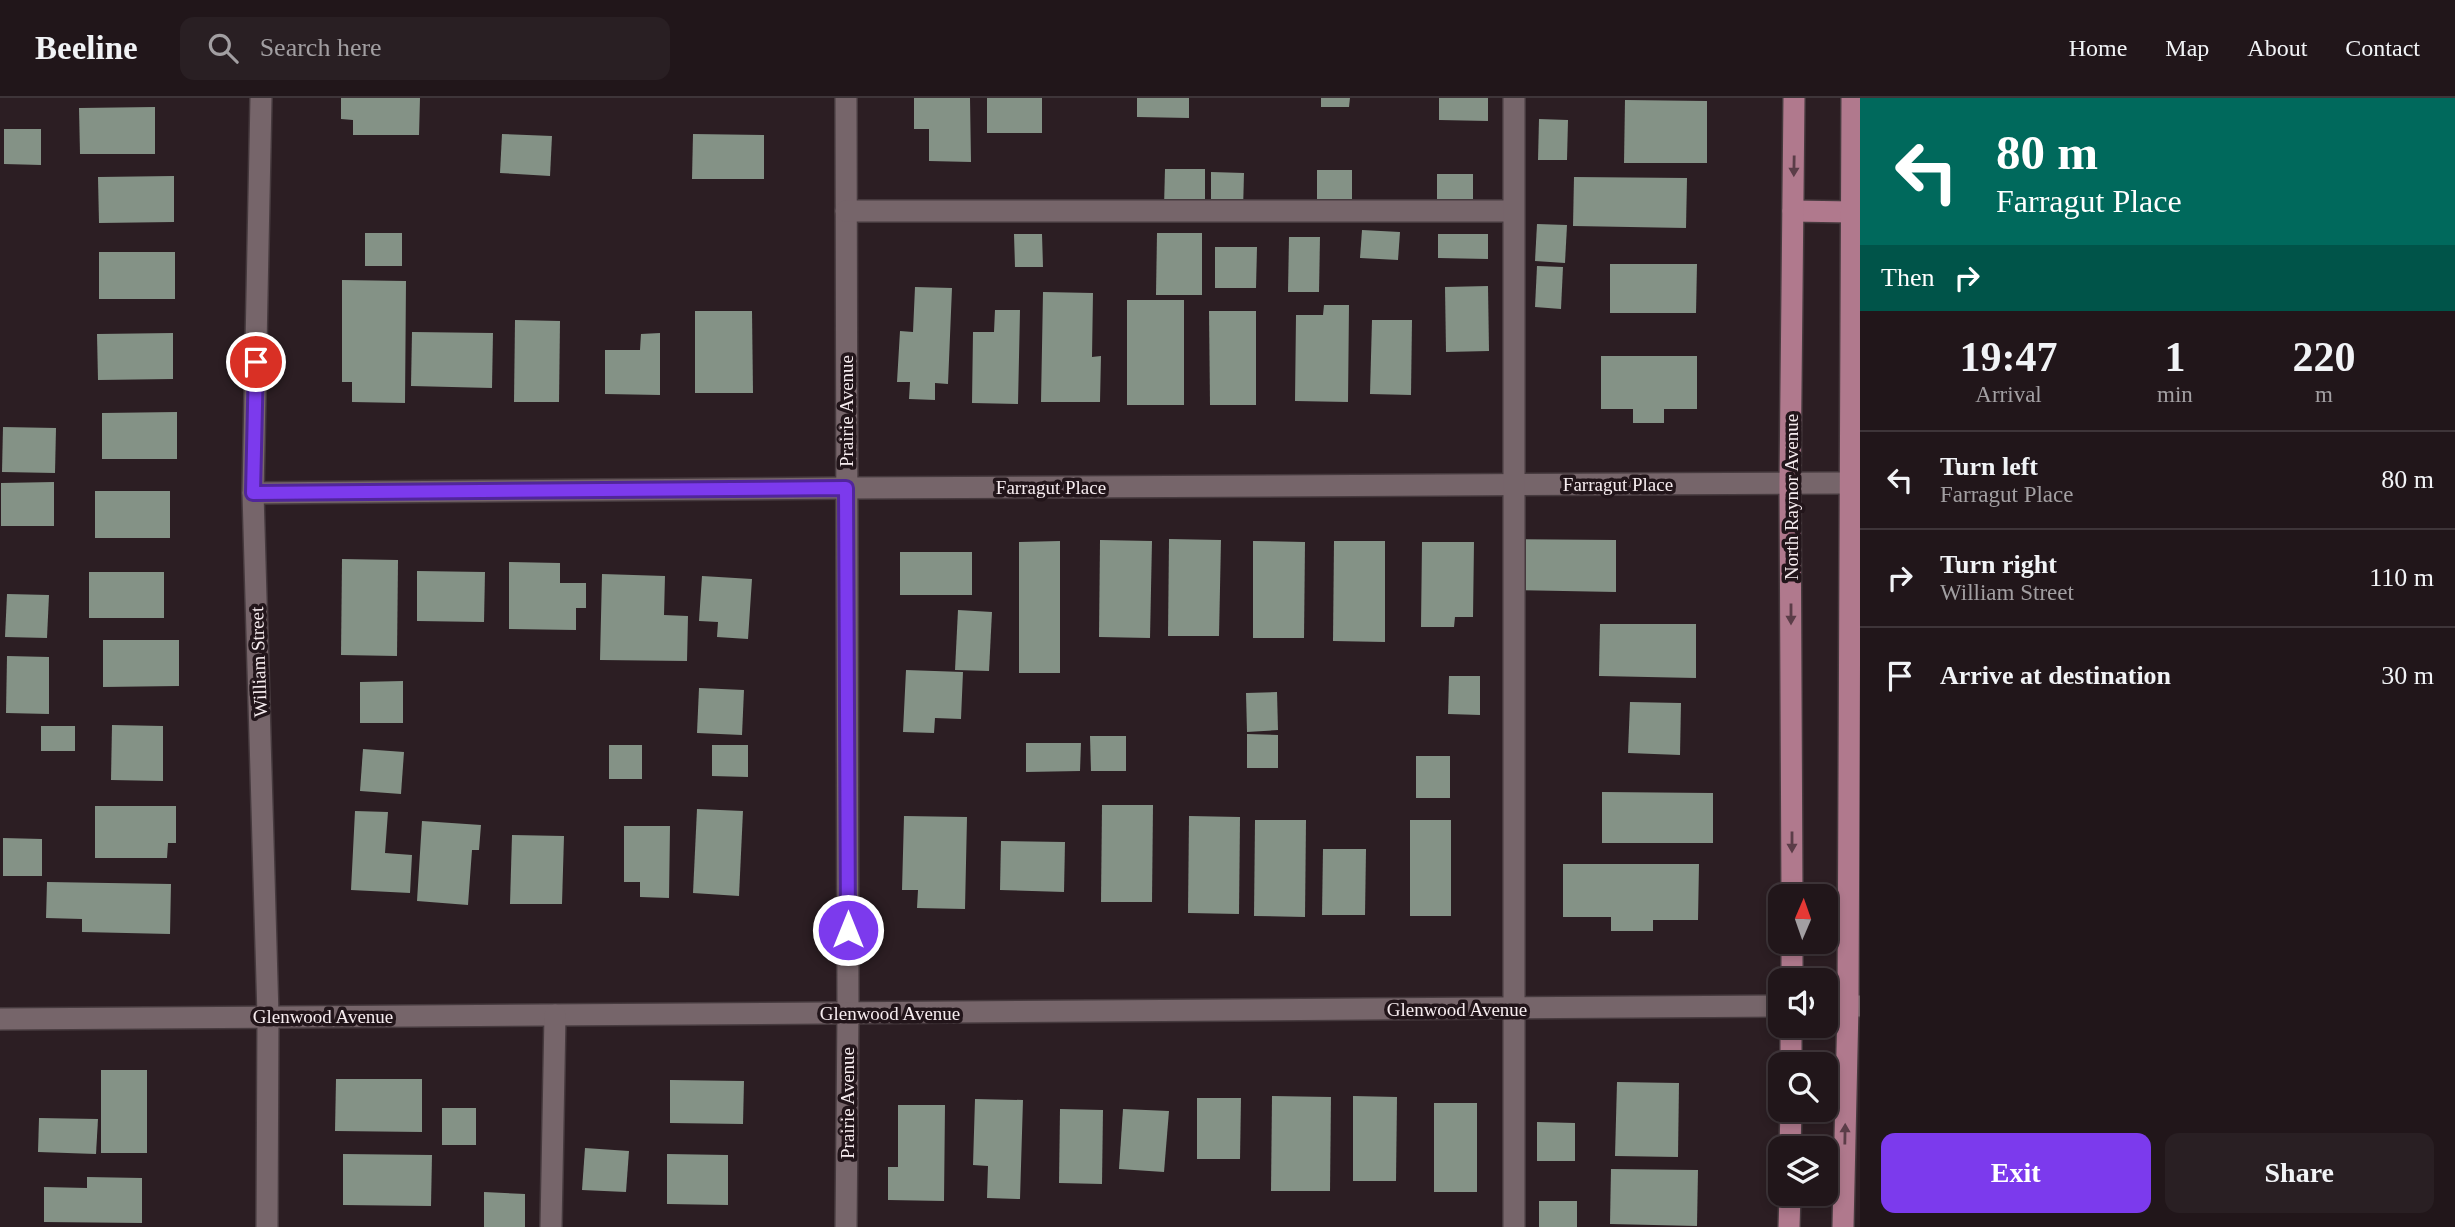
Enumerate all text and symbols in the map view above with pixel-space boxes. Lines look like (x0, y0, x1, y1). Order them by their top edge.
search box (180, 17, 670, 80)
icon: search (204, 29, 242, 67)
text: Beeline (35, 30, 138, 66)
text: Search here (260, 33, 382, 62)
text: Home (2069, 35, 2127, 61)
text: Map (2165, 35, 2209, 61)
text: About (2247, 35, 2307, 61)
text: Contact (2345, 35, 2420, 61)
text: 80 m (1996, 125, 2098, 180)
icon: left (1881, 126, 1972, 217)
one-way arrow (1788, 155, 1800, 177)
text: Farragut Place (1996, 183, 2182, 219)
icon: right (1948, 259, 1986, 297)
text: Then (1881, 263, 1934, 292)
pin (226, 332, 286, 392)
text: 19:47 (1960, 334, 2058, 380)
text: 1 (2164, 334, 2185, 380)
text: 220 (2292, 334, 2355, 380)
icon: arrive (237, 343, 275, 381)
street label: Prairie Avenue (836, 355, 857, 467)
text: Arrival (1975, 382, 2042, 407)
text: min (2157, 382, 2193, 407)
text: m (2315, 382, 2333, 407)
street label: North Raynor Avenue (1781, 414, 1802, 580)
text: Turn left (1940, 452, 2038, 481)
icon: left (1881, 461, 1919, 499)
text: 80 m (2381, 465, 2434, 494)
street label: Farragut Place (1563, 474, 1673, 495)
street label: Farragut Place (996, 477, 1106, 498)
text: Farragut Place (1940, 482, 2073, 507)
text: Turn right (1940, 550, 2057, 579)
icon: right (1881, 559, 1919, 597)
text: 110 m (2369, 563, 2434, 592)
text: William Street (1940, 580, 2074, 605)
one-way arrow (1785, 603, 1797, 625)
street label: William Street (246, 606, 271, 718)
icon: arrive (1881, 657, 1919, 695)
text: Arrive at destination (1940, 661, 2171, 690)
text: 30 m (2381, 661, 2434, 690)
one-way arrow (1786, 831, 1798, 853)
north arrow (1768, 884, 1838, 954)
map controls (1768, 884, 1838, 1206)
position arrow (811, 893, 885, 967)
button: sound (1768, 968, 1838, 1038)
street label: Glenwood Avenue (1387, 999, 1527, 1020)
street label: Glenwood Avenue (820, 1003, 960, 1024)
street label: Glenwood Avenue (253, 1006, 393, 1027)
street label: Prairie Avenue (837, 1047, 858, 1159)
button: search (1768, 1052, 1838, 1122)
one-way arrow (1839, 1123, 1851, 1145)
button: Exit (1881, 1133, 2151, 1213)
button: Share (2165, 1133, 2434, 1213)
button: layers (1768, 1136, 1838, 1206)

